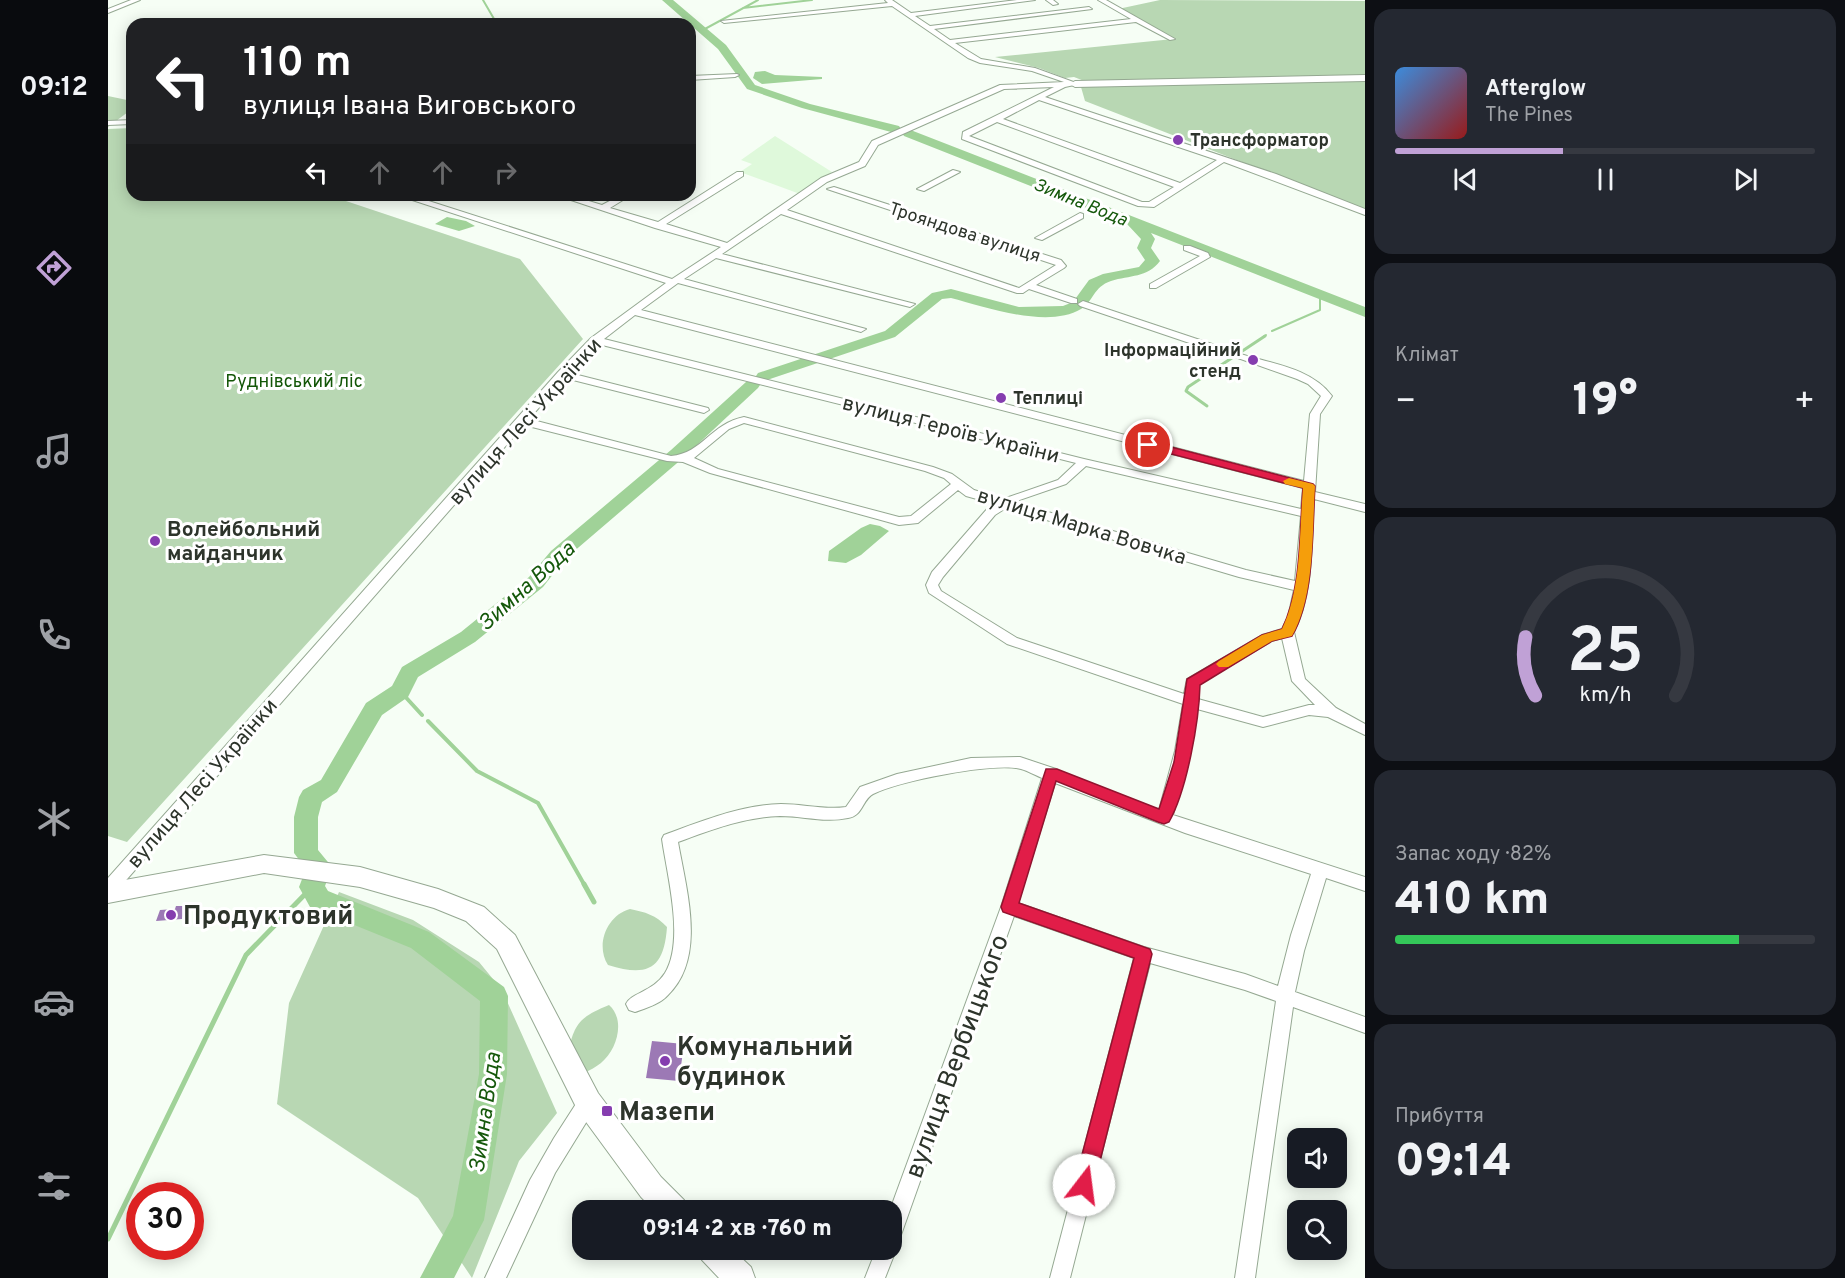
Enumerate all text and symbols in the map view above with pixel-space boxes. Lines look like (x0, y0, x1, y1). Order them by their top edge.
text: 110 m (243, 38, 352, 91)
icon: left (144, 42, 222, 120)
text: 09:12 (20, 71, 88, 105)
text: Afterglow (1485, 76, 1586, 103)
text: вулиця Івана Виговського (243, 90, 576, 124)
text: The Pines (1485, 103, 1573, 129)
place label: Трансформатор (1190, 130, 1329, 153)
marker: Трансформатор (1171, 133, 1185, 147)
icon: left (300, 156, 333, 189)
icon: ahead (363, 156, 396, 189)
icon: ahead (426, 156, 459, 189)
icon: right (489, 156, 522, 189)
icon: previous (1449, 163, 1482, 196)
icon: pause (1589, 163, 1622, 196)
icon: next (1729, 163, 1762, 196)
water label: Зимна Вода (1030, 174, 1131, 233)
street label: Трояндова вулиця (886, 198, 1043, 269)
icon: directions (33, 247, 75, 289)
street label: вулиця Лесі Українки (444, 333, 609, 511)
place label: Інформаційний стенд (1104, 340, 1241, 384)
text: Клімат (1395, 343, 1459, 369)
marker: Інформаційний стенд (1246, 353, 1260, 367)
park label: Руднівський ліс (225, 371, 363, 394)
text: 19° (1572, 374, 1638, 431)
text: − (1395, 382, 1416, 424)
text: + (1794, 382, 1815, 424)
place label: Теплиці (1013, 388, 1083, 411)
street label: вулиця Героїв України (839, 390, 1062, 471)
marker: Теплиці (994, 391, 1008, 405)
pin (1122, 419, 1173, 470)
icon: arrive (1131, 428, 1164, 461)
icon: music (33, 430, 75, 472)
street label: вулиця Марка Вовчка (974, 483, 1189, 572)
place label: Волейбольний майданчик (167, 517, 320, 568)
marker: Волейбольний майданчик (148, 534, 162, 548)
water label: Зимна Вода (474, 536, 582, 637)
icon: phone (33, 614, 75, 656)
text: 25 (1567, 615, 1643, 694)
text: km/h (1579, 682, 1631, 709)
street label: вулиця Лесі Українки (122, 693, 284, 874)
icon: climate (33, 798, 75, 840)
text: Запас ходу · 82% (1395, 842, 1551, 868)
text: 410 km (1395, 873, 1549, 930)
place label: Продуктовий (183, 901, 353, 934)
marker: Продуктовий (164, 908, 178, 922)
street label: вулиця Вербицького (899, 931, 1018, 1183)
icon: car (33, 981, 75, 1023)
place label: Комунальний будинок (677, 1032, 853, 1095)
water label: Зимна Вода (465, 1050, 508, 1174)
marker: Комунальний будинок (658, 1054, 672, 1068)
place label: Мазепи (619, 1097, 715, 1130)
marker: Мазепи (600, 1104, 614, 1118)
text: Прибуття (1395, 1104, 1484, 1130)
map controls (1287, 1128, 1347, 1260)
button: sound (1287, 1128, 1347, 1188)
text: 09:14 (1395, 1135, 1512, 1192)
position arrow (1052, 1153, 1116, 1217)
icon: filters (33, 1165, 75, 1207)
speed limit sign: 30 (126, 1182, 204, 1260)
button: search (1287, 1200, 1347, 1260)
text: 09:14 · 2 хв · 760 m (642, 1216, 832, 1243)

